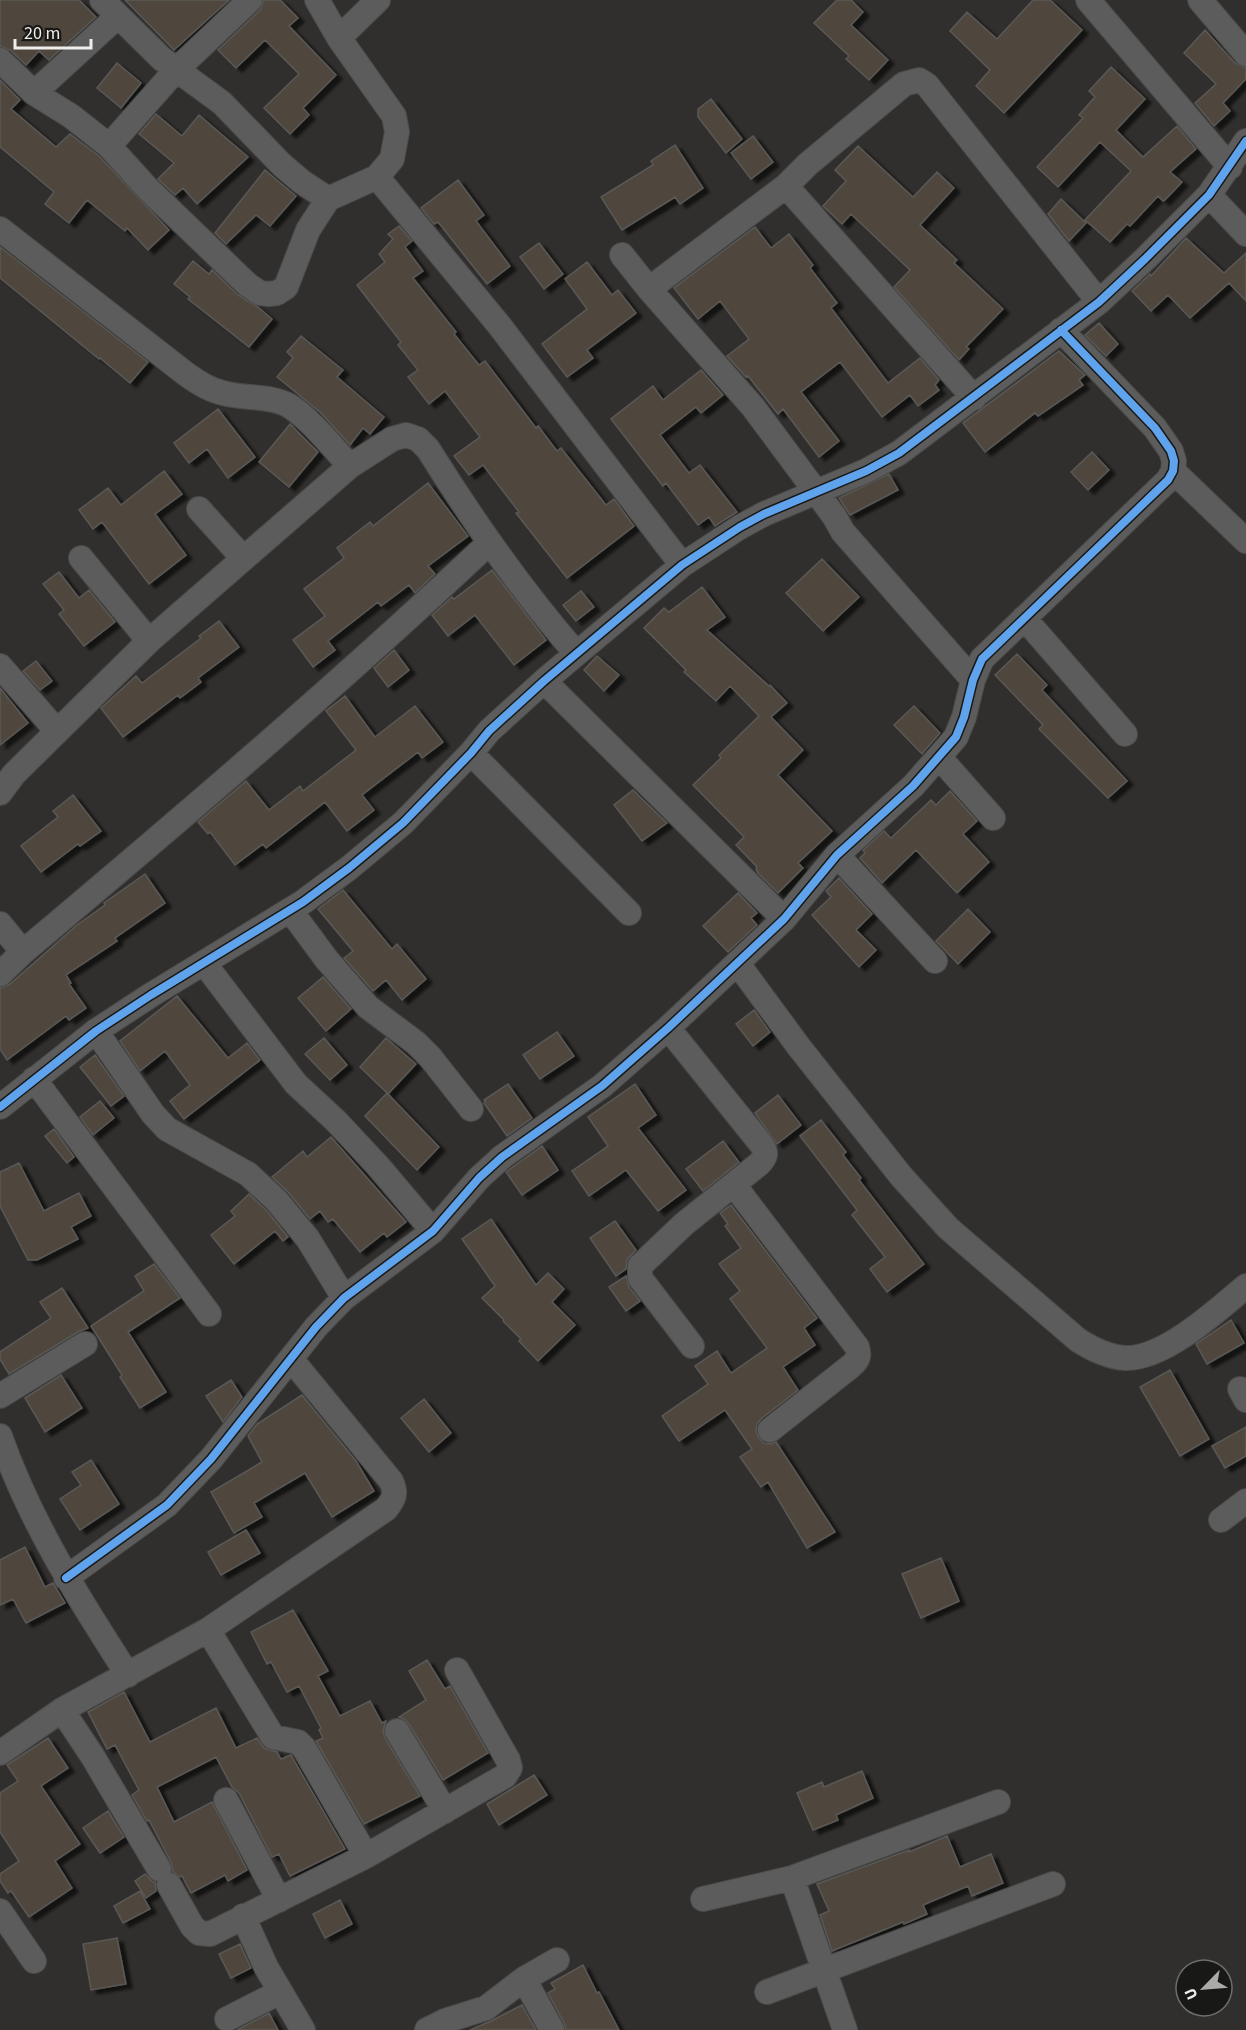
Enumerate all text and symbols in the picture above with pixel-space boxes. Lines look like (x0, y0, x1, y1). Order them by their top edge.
scale bar (15, 12, 92, 50)
text: 20 m (24, 21, 60, 46)
north arrow (1174, 1958, 1234, 2018)
text: U (1179, 1984, 1204, 2003)

